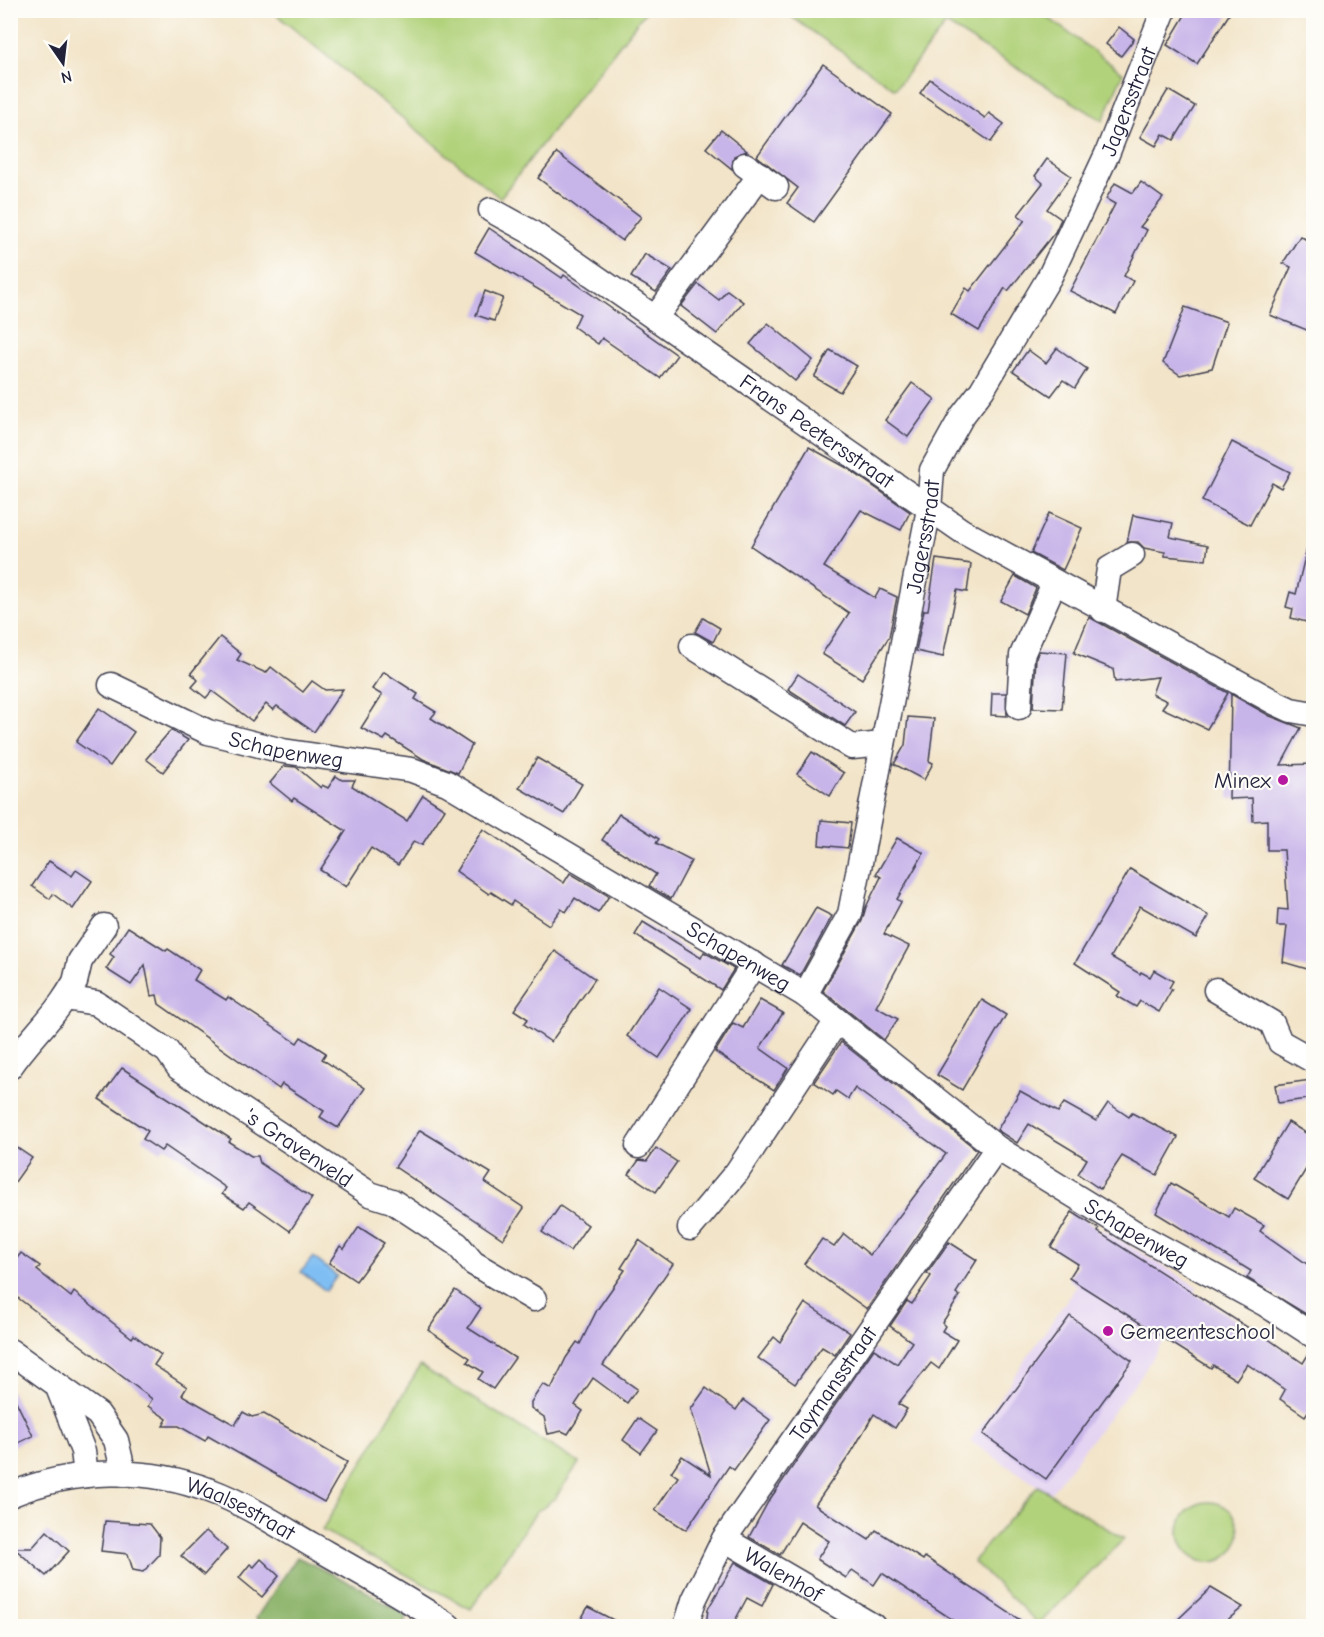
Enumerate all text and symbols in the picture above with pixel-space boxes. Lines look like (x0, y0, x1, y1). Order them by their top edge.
north arrow (33, 33, 93, 93)
street label: Jagersstraat (1096, 43, 1162, 160)
text: N (59, 67, 74, 87)
street label: Frans Peetersstraat (735, 369, 899, 494)
street label: Jagersstraat (901, 478, 945, 596)
street label: Schapenweg (226, 726, 345, 774)
place label: Minex (1214, 768, 1272, 794)
marker: Minex (1276, 773, 1290, 787)
street label: Schapenweg (682, 916, 795, 997)
street label: 's Gravenveld (239, 1103, 358, 1193)
street label: Schapenweg (1079, 1193, 1193, 1274)
place label: Gemeenteschool (1120, 1319, 1275, 1345)
street label: Taymansstraat (784, 1321, 883, 1446)
marker: Gemeenteschool (1101, 1324, 1115, 1338)
street label: Waalsestraat (183, 1472, 300, 1546)
street label: Walenhof (739, 1542, 829, 1609)

